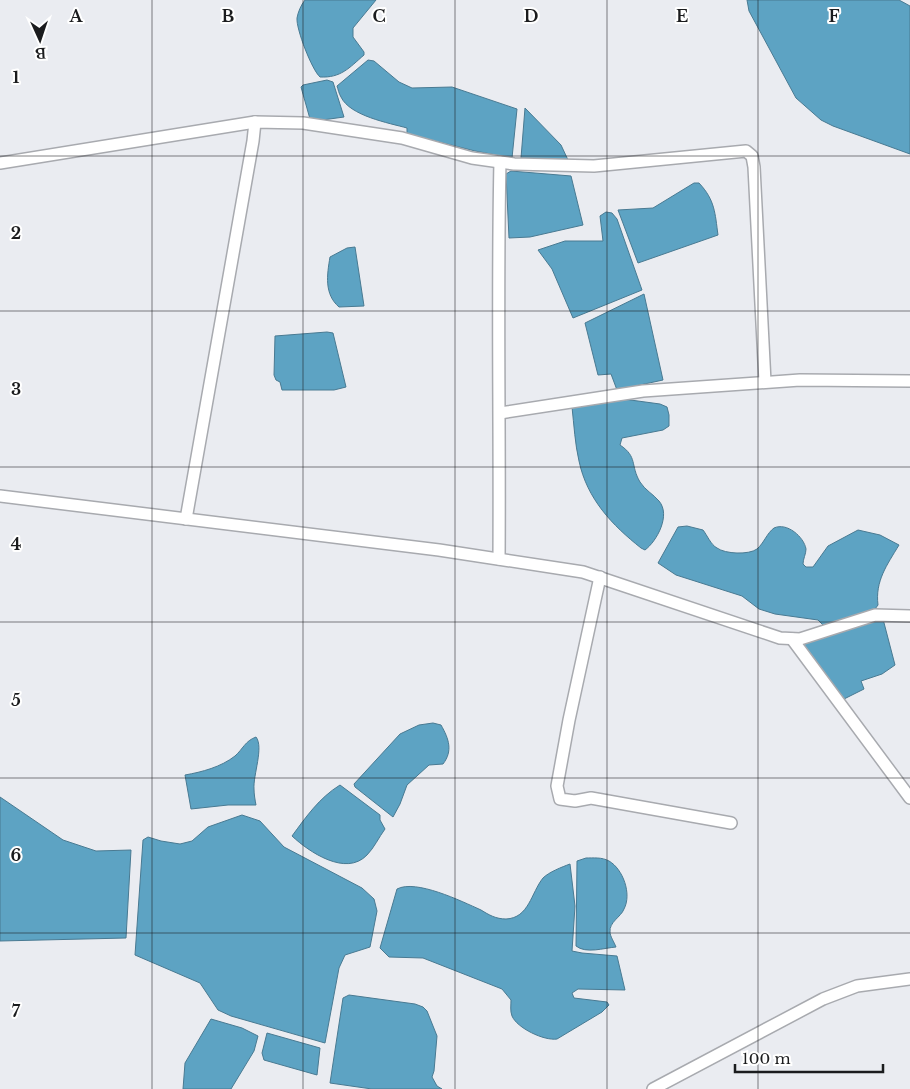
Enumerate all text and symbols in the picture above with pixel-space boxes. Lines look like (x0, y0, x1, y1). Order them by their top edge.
text: A (69, 6, 84, 26)
text: B (222, 6, 235, 26)
text: C (372, 6, 386, 26)
text: D (524, 6, 538, 26)
text: E (676, 6, 688, 26)
text: F (828, 6, 840, 26)
north arrow (15, 15, 65, 65)
text: B (35, 44, 47, 62)
text: 1 (13, 67, 20, 87)
text: 2 (11, 223, 21, 243)
text: 3 (11, 379, 21, 399)
text: 4 (11, 534, 21, 554)
text: 5 (11, 690, 21, 710)
text: 6 (11, 845, 22, 865)
text: 7 (12, 1001, 21, 1021)
scale bar (735, 1042, 882, 1074)
text: 100 m (742, 1049, 791, 1068)

